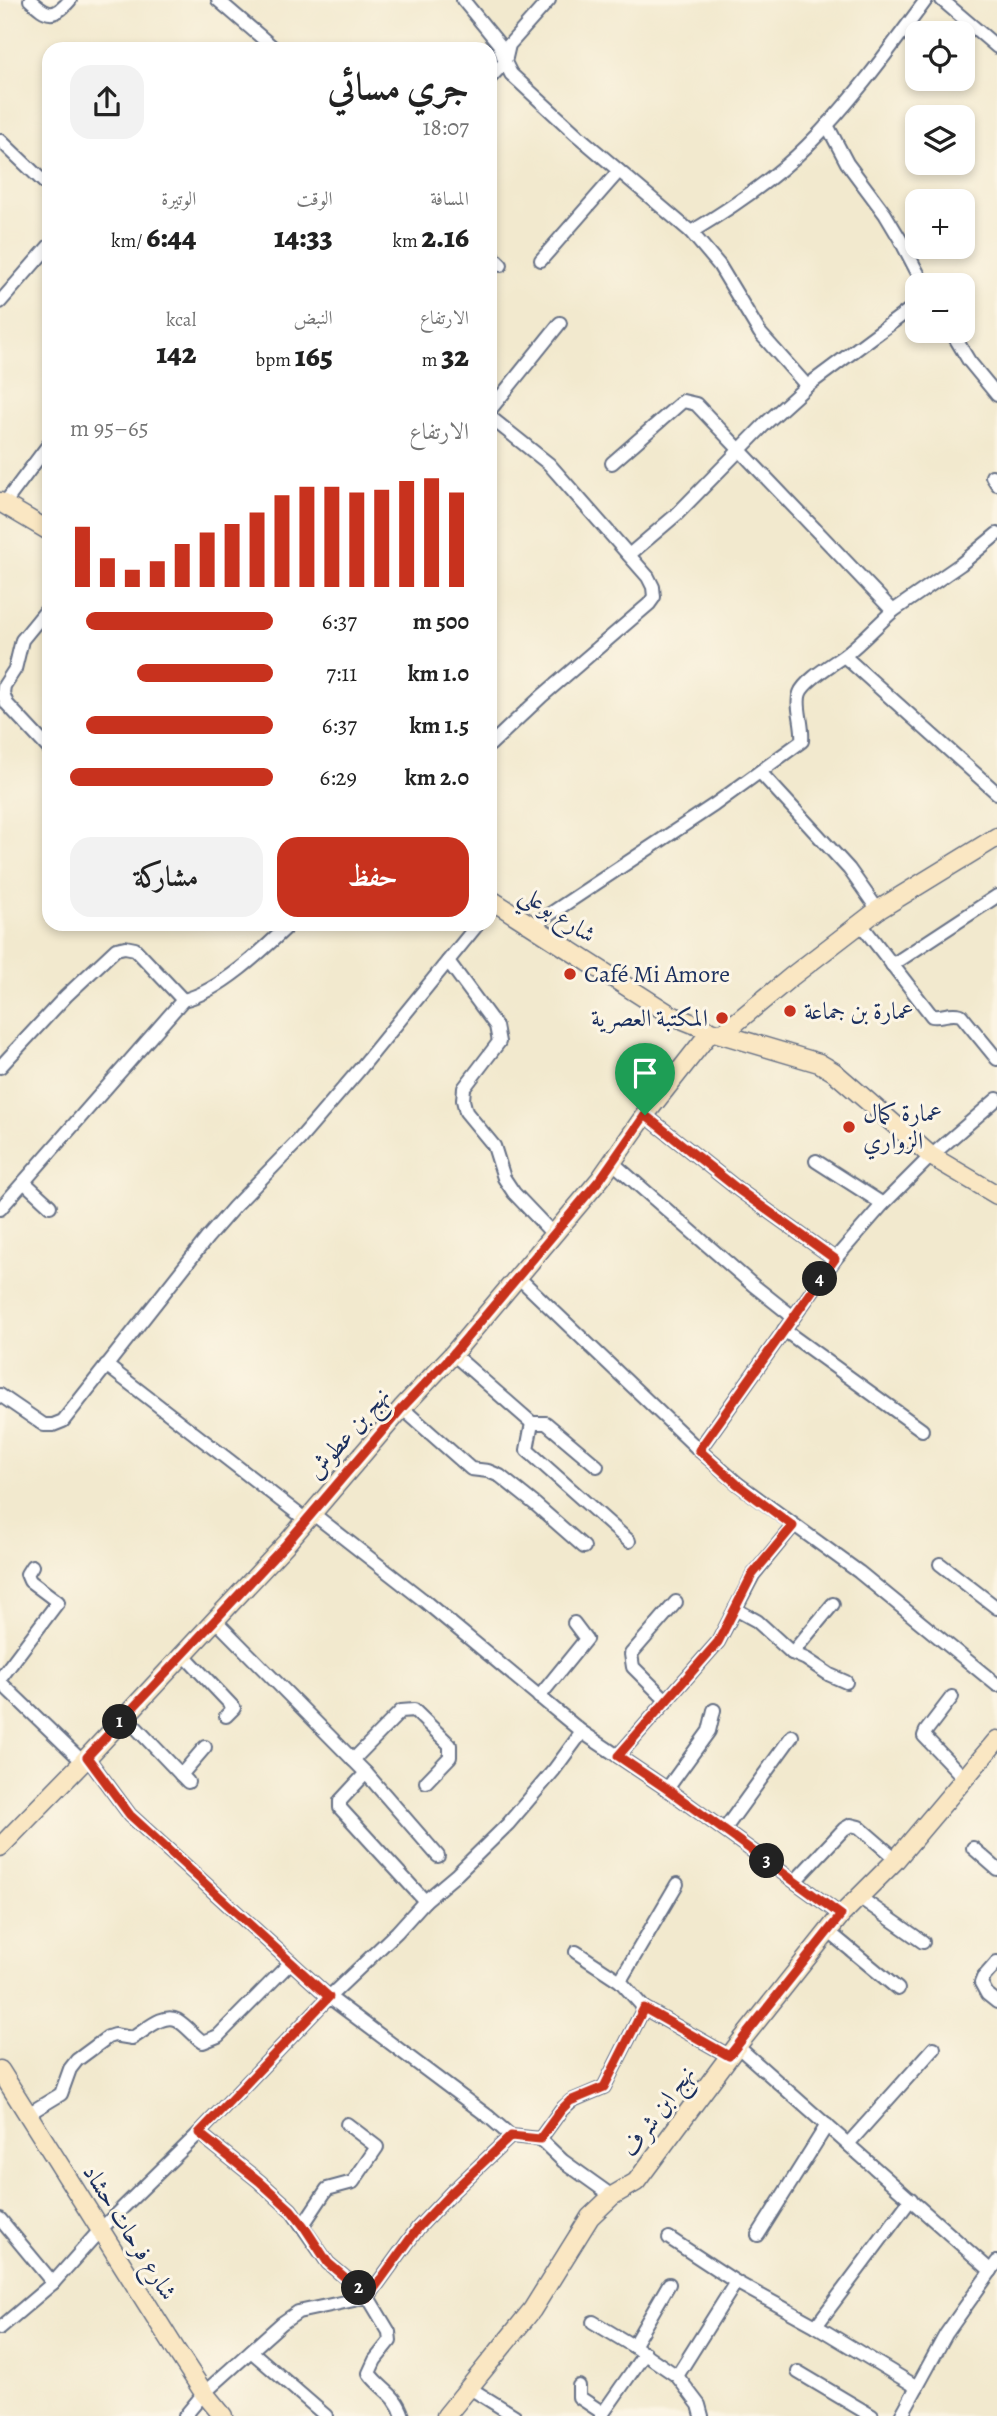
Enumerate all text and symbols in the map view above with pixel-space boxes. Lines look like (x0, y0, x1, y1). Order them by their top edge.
map controls (905, 21, 975, 343)
button: locate (905, 21, 975, 91)
text: جري مسائي (328, 60, 469, 112)
button: share (70, 65, 144, 139)
button: layers (905, 105, 975, 175)
text: 18:07 (423, 112, 469, 143)
text: الوتيرة (161, 186, 196, 212)
text: الوقت (296, 186, 333, 212)
text: المسافة (430, 186, 469, 212)
button: + (905, 189, 975, 259)
text: 6:44 (146, 217, 196, 257)
text: 14:33 (274, 217, 333, 257)
text: 2.16 (422, 217, 469, 257)
text: /km (111, 228, 146, 254)
text: km (393, 228, 422, 254)
button: − (905, 273, 975, 343)
text: النبض (294, 305, 333, 331)
text: الارتفاع (420, 305, 469, 331)
text: kcal (166, 307, 196, 333)
text: 142 (156, 333, 196, 373)
text: 165 (295, 336, 333, 376)
text: 32 (441, 336, 469, 376)
text: bpm (256, 347, 295, 373)
text: m (422, 347, 441, 373)
text: 65–95 m (70, 413, 149, 444)
text: الارتفاع (409, 416, 469, 447)
text: 6:37 (322, 606, 357, 637)
text: 500 m (413, 606, 469, 637)
text: 7:11 (326, 658, 357, 689)
text: 1.0 km (408, 658, 469, 689)
text: 6:37 (322, 710, 357, 741)
text: 1.5 km (409, 710, 469, 741)
text: 6:29 (320, 762, 357, 793)
text: 2.0 km (405, 762, 469, 793)
button: مشاركة (70, 837, 263, 917)
button: حفظ (277, 837, 469, 917)
street label: شارع بوعلي (510, 878, 602, 956)
place label: Café Mi Amore (584, 958, 730, 990)
marker: Café Mi Amore (562, 966, 578, 982)
place label: عمارة بن جماعة (804, 995, 914, 1027)
place label: المكتبة العصرية (591, 1002, 708, 1034)
marker: عمارة بن جماعة (782, 1003, 798, 1019)
marker: المكتبة العصرية (714, 1010, 730, 1026)
pin (615, 1043, 675, 1115)
icon: arrive (626, 1054, 664, 1092)
place label: عمارة كمال الزواري (863, 1097, 942, 1160)
marker: عمارة كمال الزواري (841, 1119, 857, 1135)
pin: 4 (802, 1262, 838, 1296)
text: 4 (815, 1265, 824, 1291)
street label: نهج بن عطوش (299, 1380, 401, 1489)
pin: 1 (102, 1704, 138, 1740)
text: 1 (116, 1708, 123, 1734)
pin: 3 (750, 1843, 784, 1878)
text: 3 (762, 1847, 771, 1873)
street label: نهج ابن شرف (614, 2059, 706, 2166)
street label: شارع فرحات حشاد (72, 2158, 184, 2308)
pin: 2 (342, 2270, 376, 2306)
text: 2 (354, 2274, 363, 2300)

